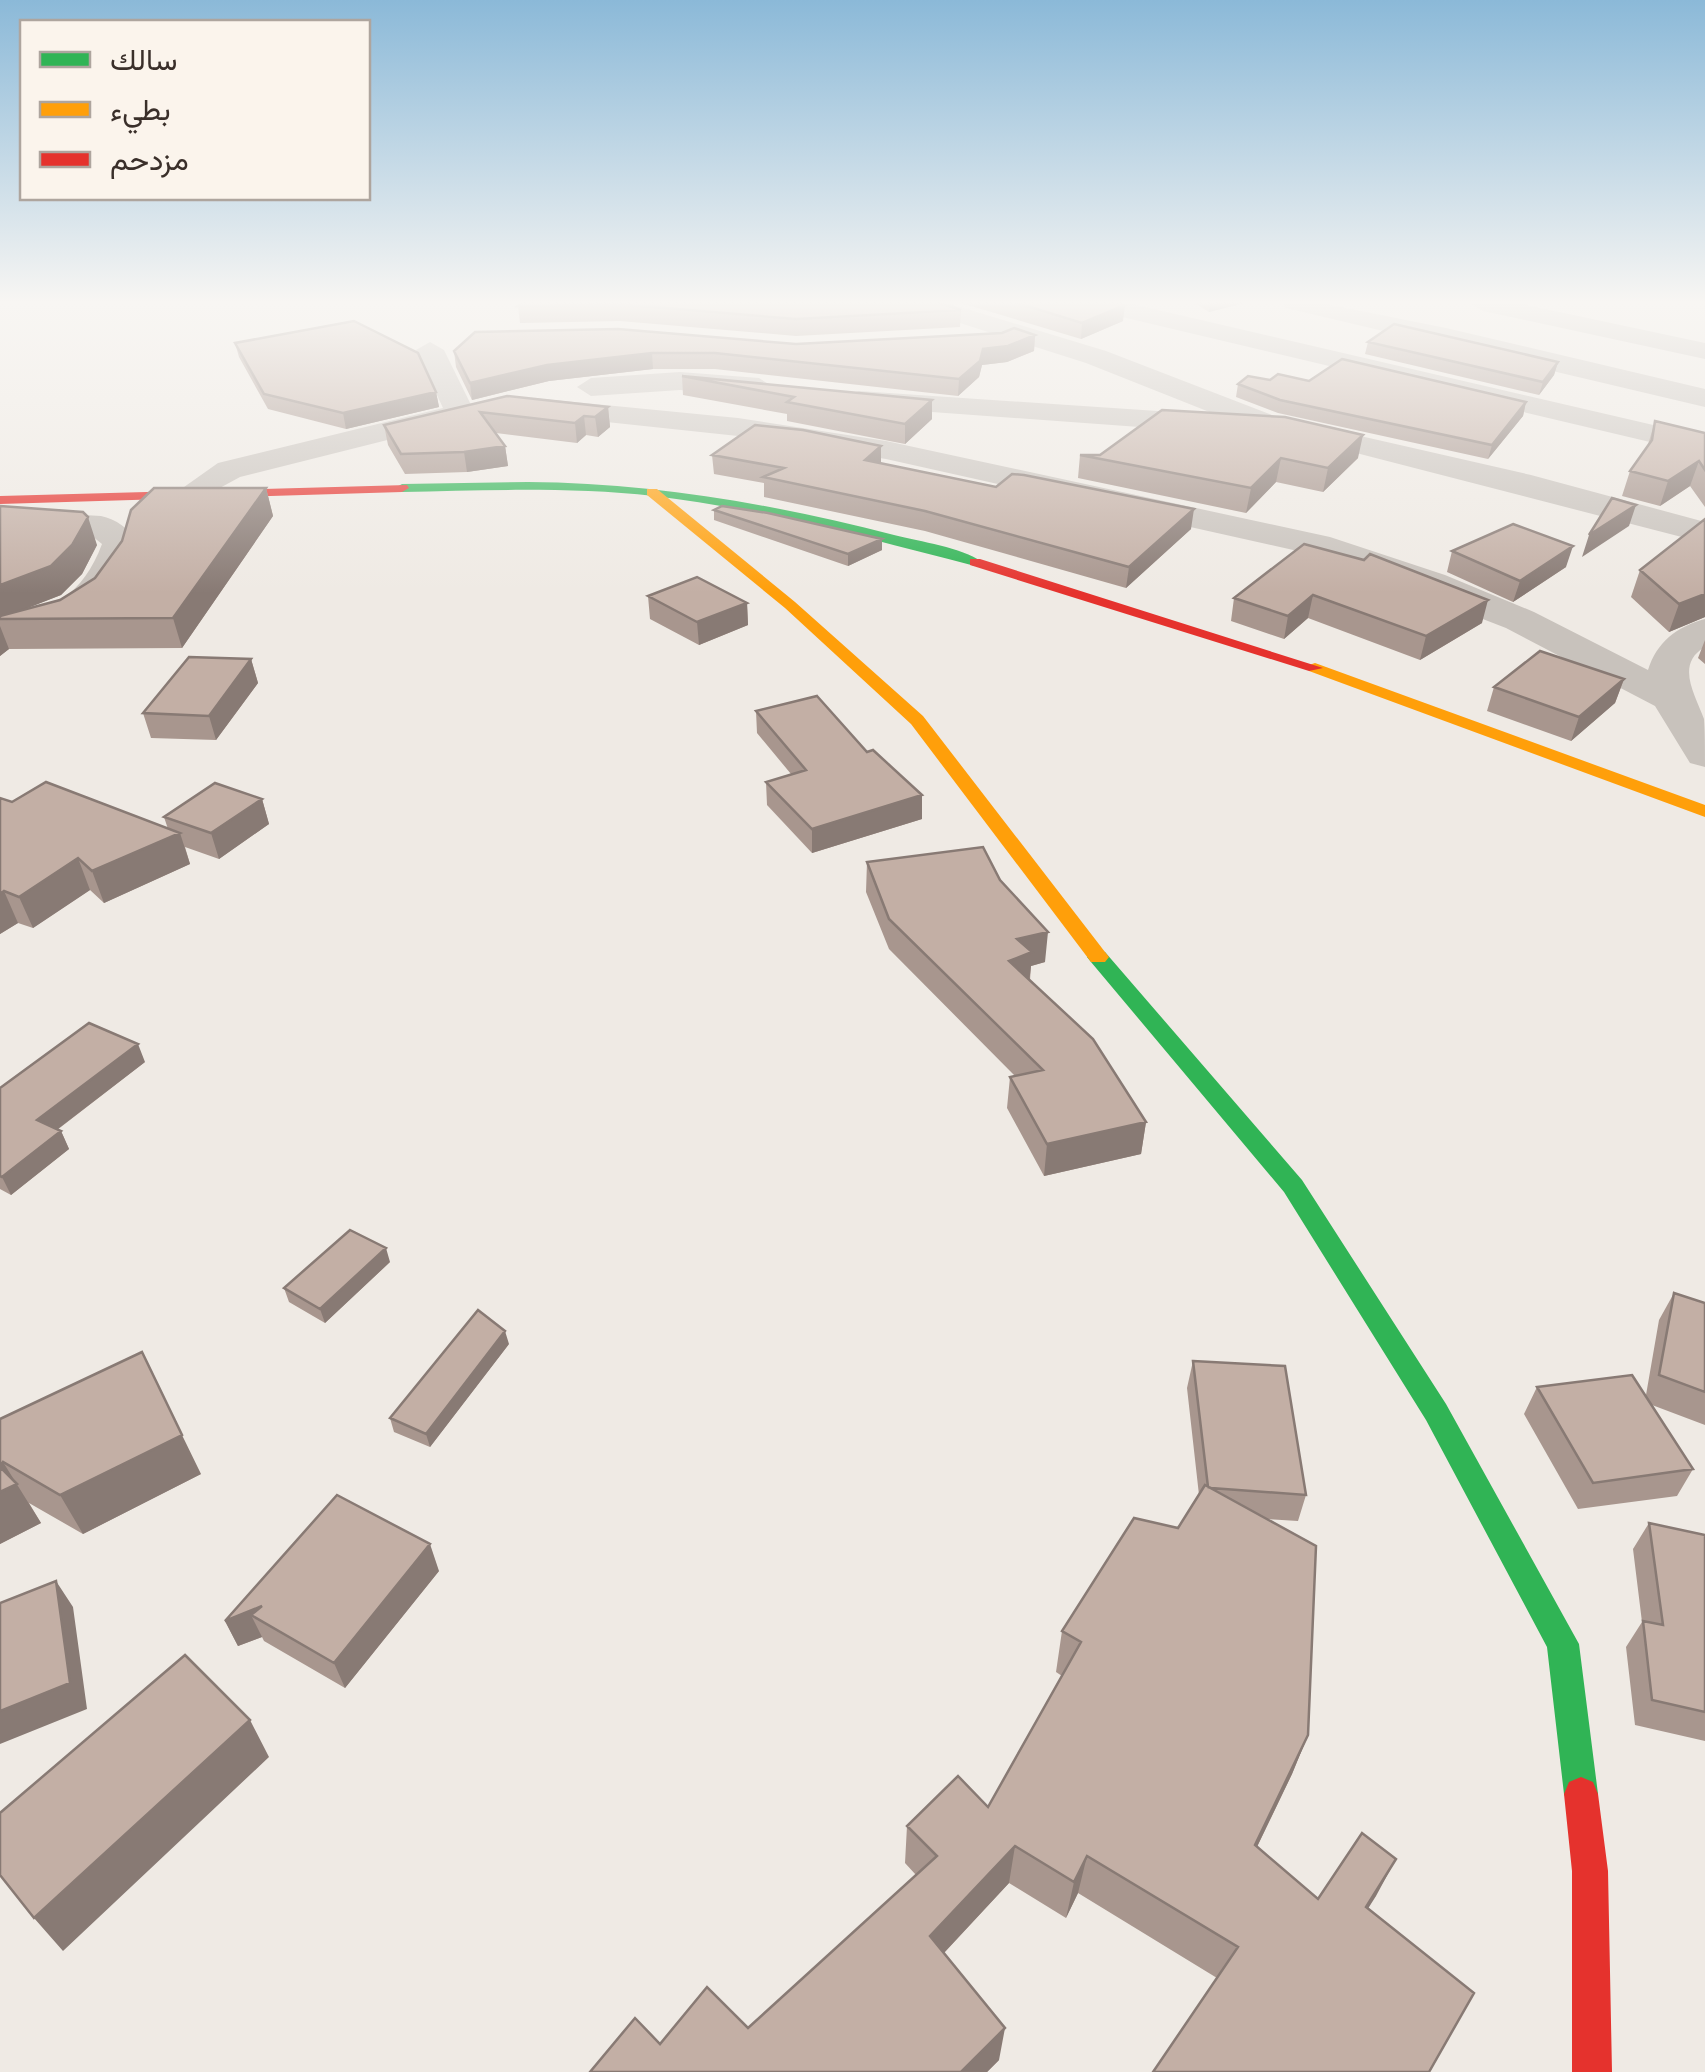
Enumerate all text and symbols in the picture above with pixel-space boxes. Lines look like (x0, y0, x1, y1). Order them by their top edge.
legend (20, 20, 370, 200)
text: سالك (110, 40, 177, 76)
text: بطيء (110, 90, 171, 134)
text: مزدحم (110, 140, 189, 179)

